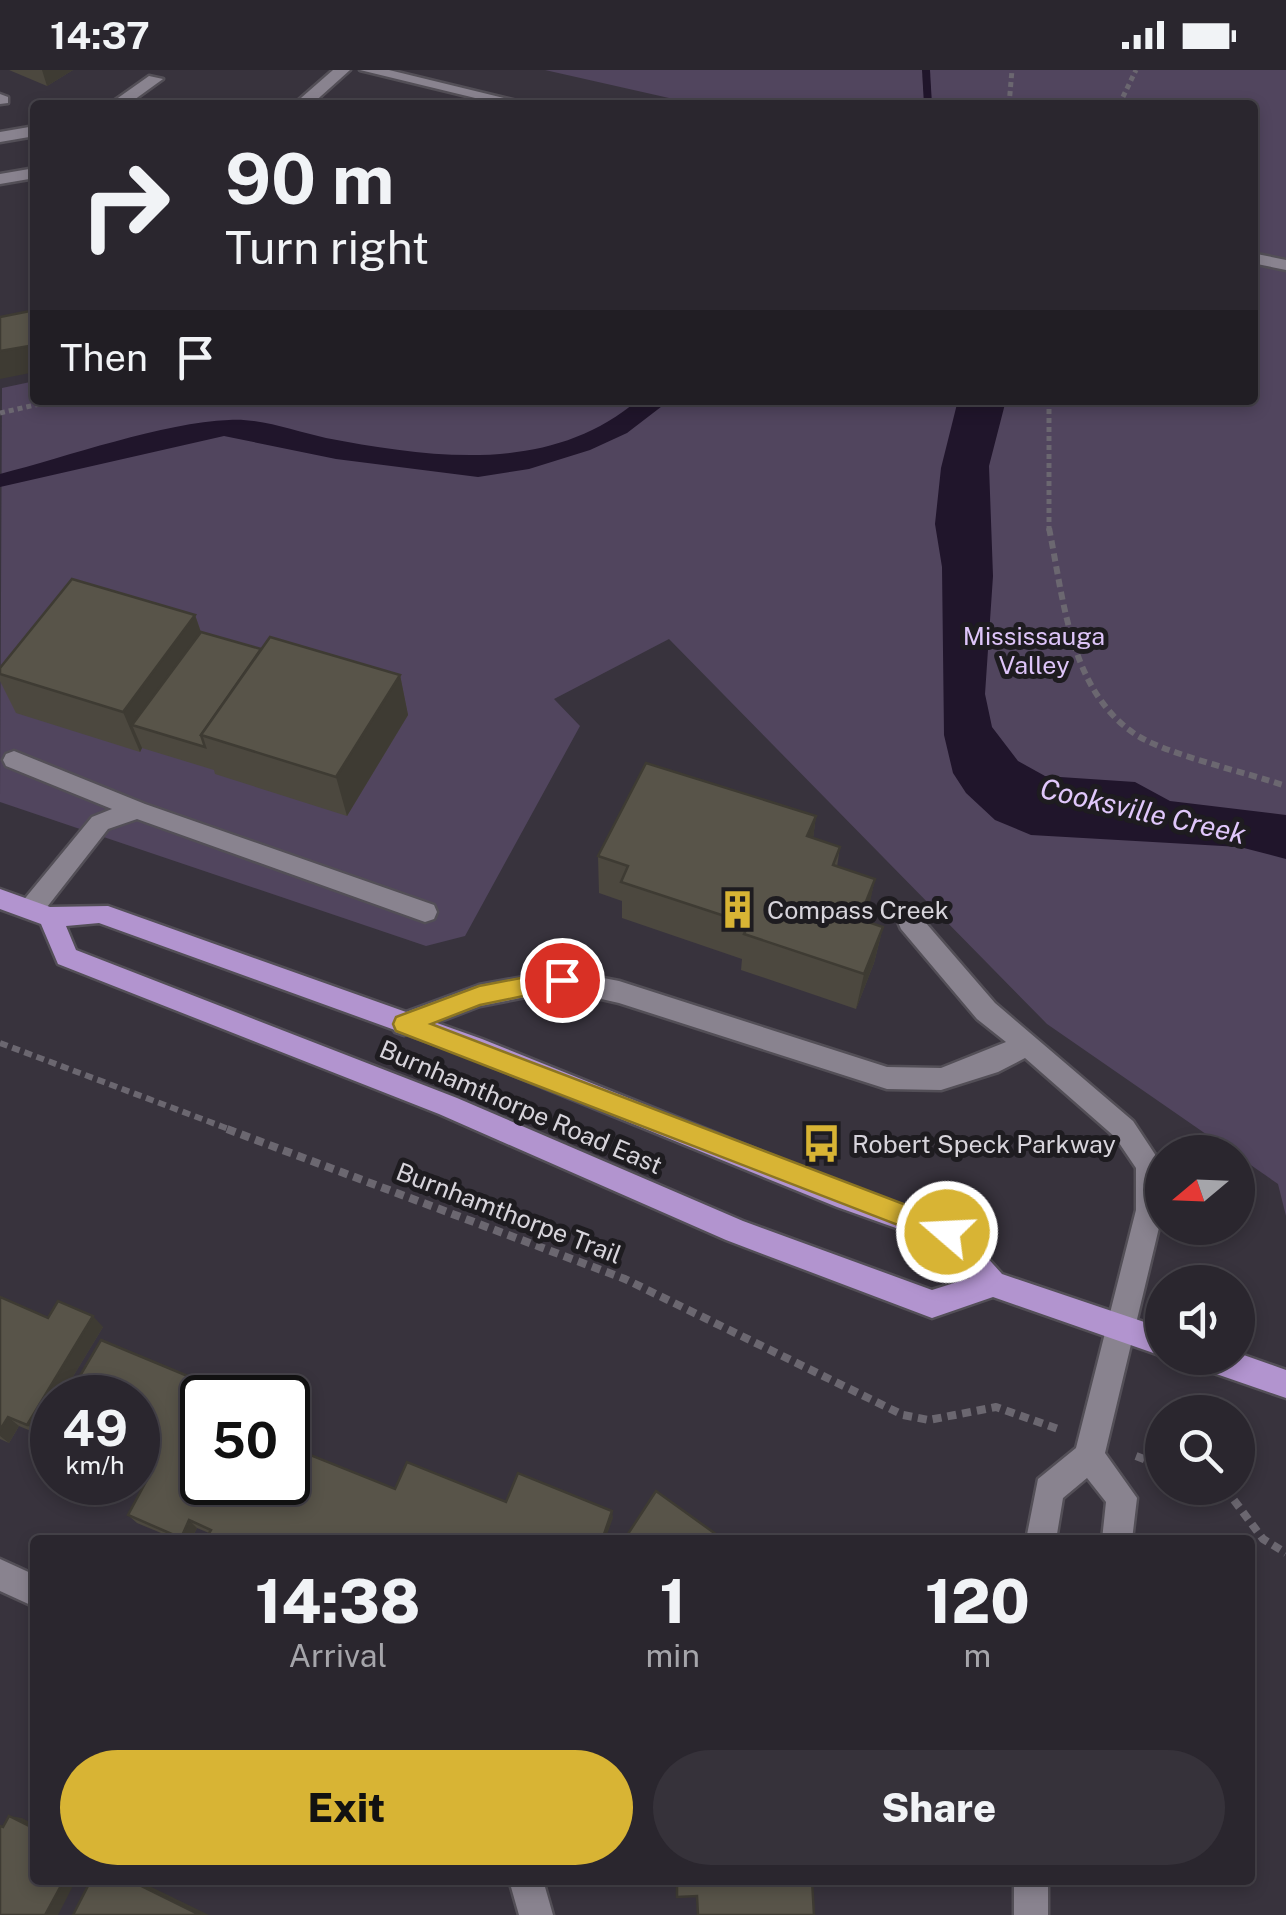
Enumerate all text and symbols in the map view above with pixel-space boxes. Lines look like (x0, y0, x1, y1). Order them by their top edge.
text: 14:37 (50, 13, 150, 58)
text: 90 m (225, 137, 395, 220)
icon: right (60, 140, 190, 270)
text: Turn right (225, 221, 429, 274)
icon: arrive (168, 330, 223, 385)
text: Then (60, 335, 148, 380)
park label: Mississauga Valley (963, 621, 1105, 680)
water label: Cooksville Creek (1037, 771, 1249, 850)
building icon: Compass Creek (716, 889, 758, 931)
place label: Compass Creek (767, 895, 949, 925)
pin (520, 938, 605, 1023)
icon: arrive (535, 953, 590, 1008)
street label: Burnhamthorpe Road East (375, 1034, 667, 1180)
bus stop icon: Robert Speck Parkway (801, 1123, 843, 1165)
place label: Robert Speck Parkway (852, 1129, 1116, 1159)
north arrow (1145, 1135, 1255, 1245)
map controls (1145, 1135, 1255, 1505)
street label: Burnhamthorpe Trail (392, 1156, 626, 1270)
position arrow (895, 1180, 999, 1284)
button: sound (1145, 1265, 1255, 1375)
speed limit sign: 50 (180, 1375, 310, 1505)
button: search (1145, 1395, 1255, 1505)
text: 49 (62, 1398, 128, 1457)
text: km/h (66, 1450, 124, 1480)
text: 14:38 (255, 1566, 421, 1637)
text: 1 (660, 1566, 686, 1637)
text: 120 (925, 1566, 1030, 1637)
text: Arrival (288, 1637, 387, 1674)
text: min (646, 1637, 700, 1674)
text: m (964, 1637, 991, 1674)
button: Exit (60, 1750, 633, 1865)
button: Share (653, 1750, 1225, 1865)

